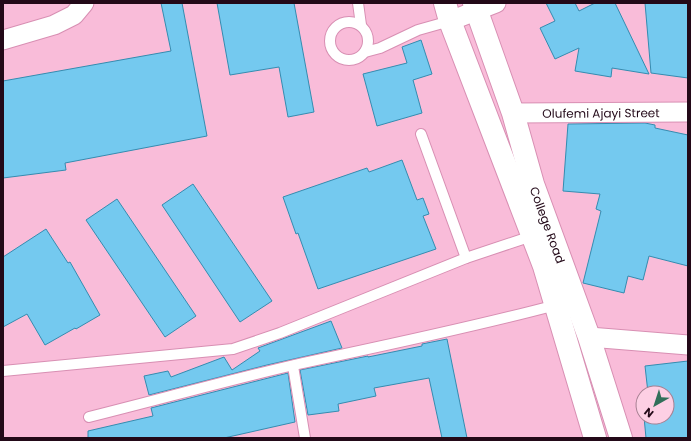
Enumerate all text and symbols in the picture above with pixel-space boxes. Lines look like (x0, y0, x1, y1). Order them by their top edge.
street label: Olufemi Ajayi Street (542, 104, 660, 121)
street label: College Road (526, 184, 570, 266)
north arrow (635, 385, 675, 425)
text: N (640, 404, 657, 422)

